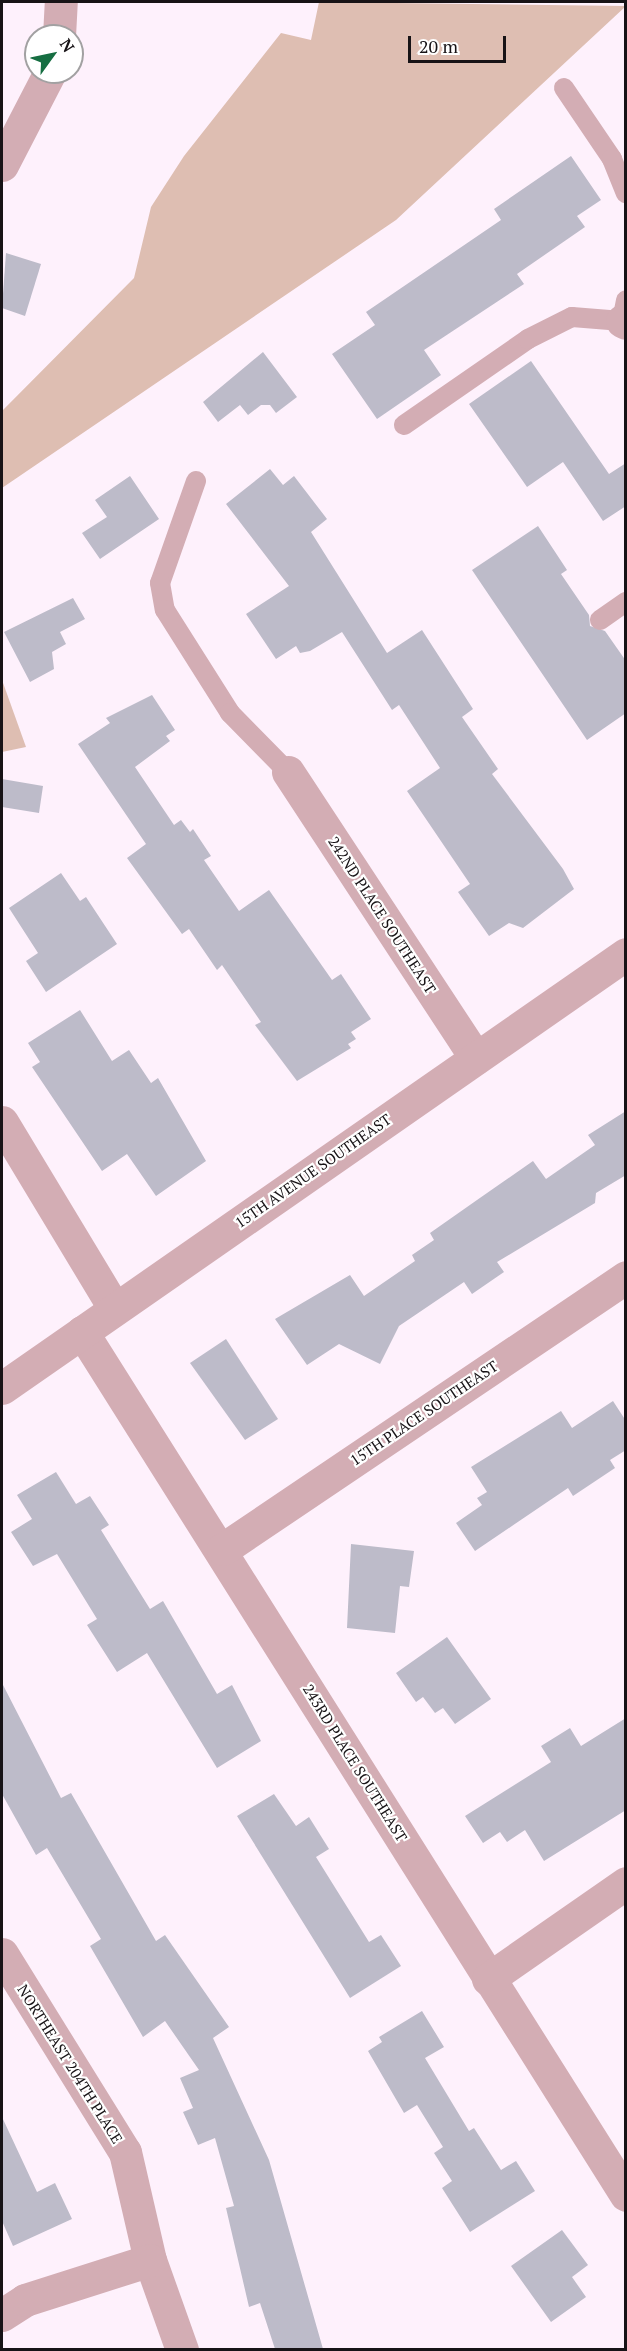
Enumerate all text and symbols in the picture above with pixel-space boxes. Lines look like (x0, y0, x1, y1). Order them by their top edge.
north arrow (24, 24, 84, 84)
scale bar (411, 24, 508, 62)
text: N (55, 34, 80, 56)
text: 20 m (419, 34, 458, 58)
street label: 242ND PLACE SOUTHEAST (324, 833, 440, 997)
street label: 15TH AVENUE SOUTHEAST (231, 1110, 395, 1232)
street label: 15TH PLACE SOUTHEAST (347, 1357, 501, 1469)
street label: 243RD PLACE SOUTHEAST (299, 1681, 411, 1845)
street label: NORTHEAST 204TH PLACE (14, 1981, 126, 2147)

